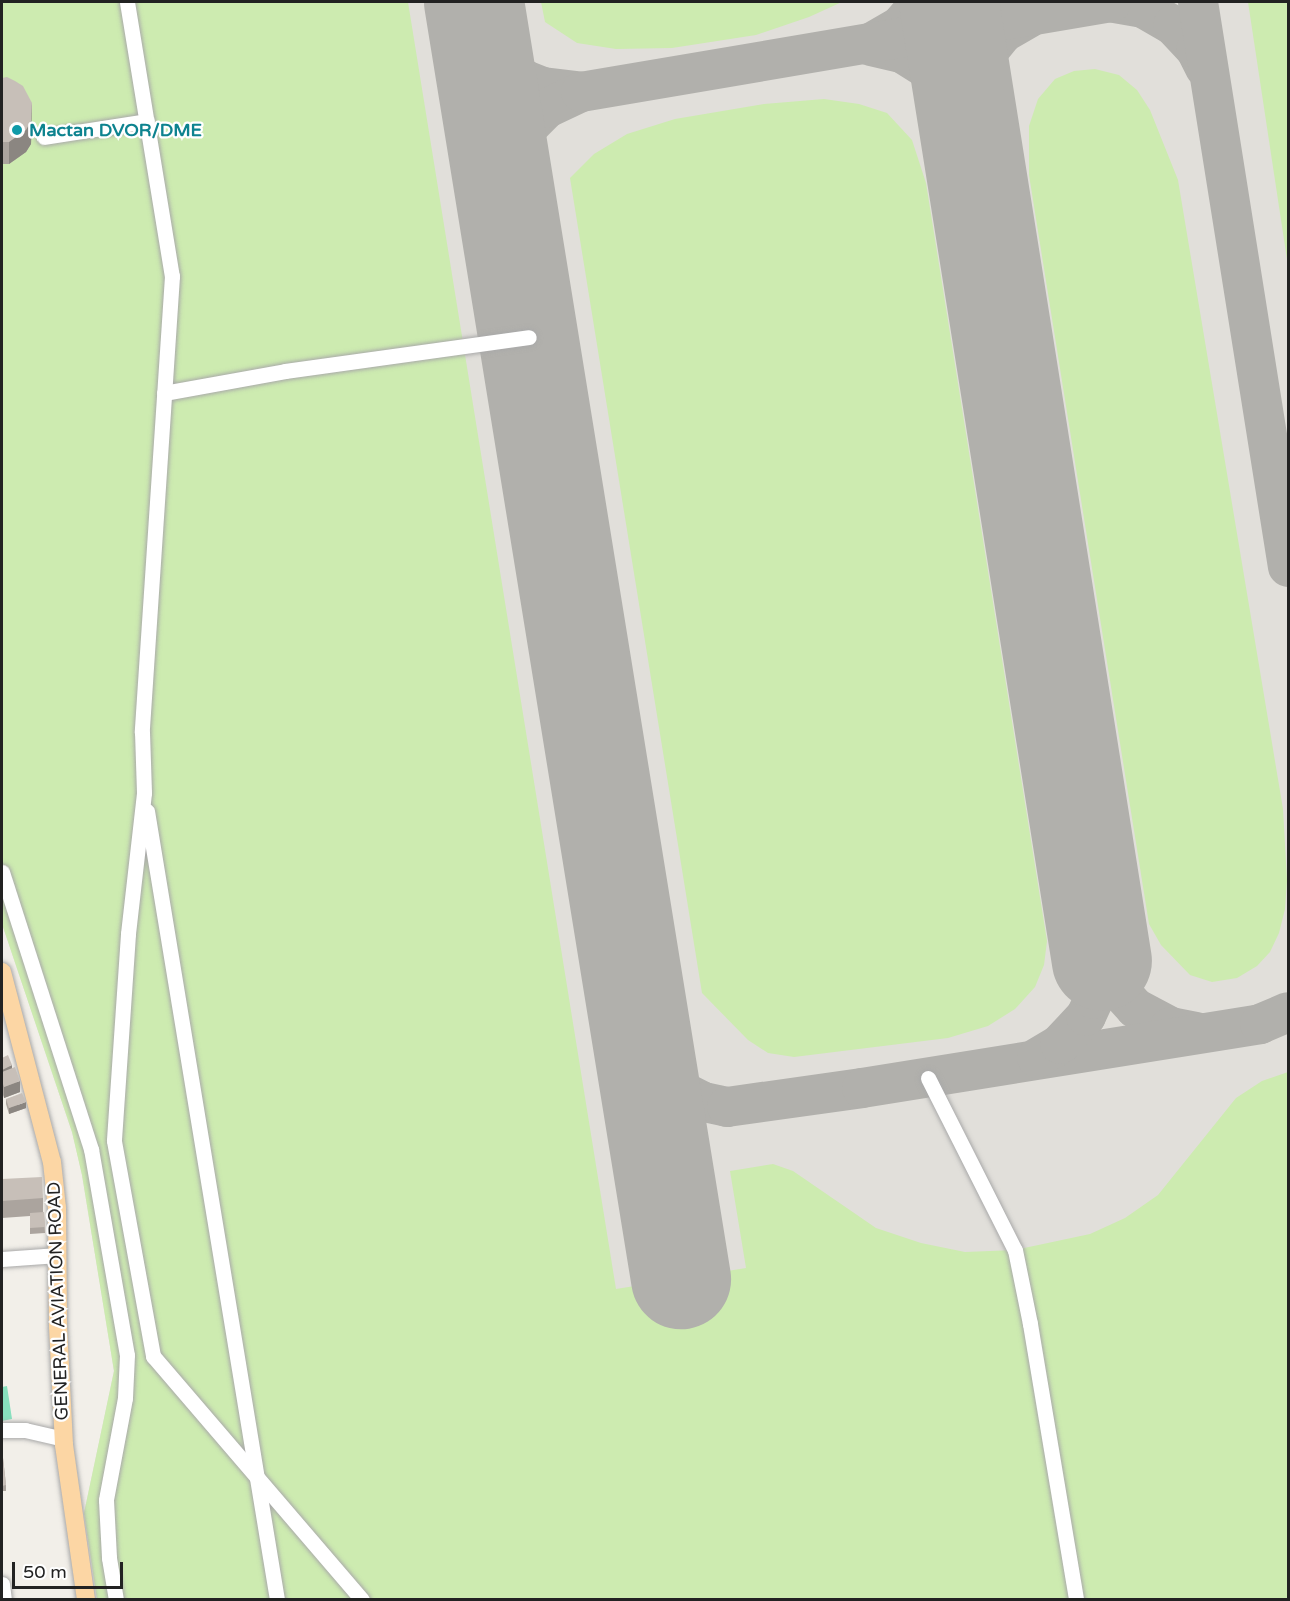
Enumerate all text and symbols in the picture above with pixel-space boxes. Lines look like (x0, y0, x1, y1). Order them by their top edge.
place label: Mactan DVOR/DME (29, 119, 202, 141)
marker: Mactan DVOR/DME (10, 123, 24, 137)
street label: GENERAL AVIATION ROAD (43, 1181, 73, 1421)
scale bar (15, 1550, 126, 1588)
text: 50 m (23, 1561, 67, 1583)

